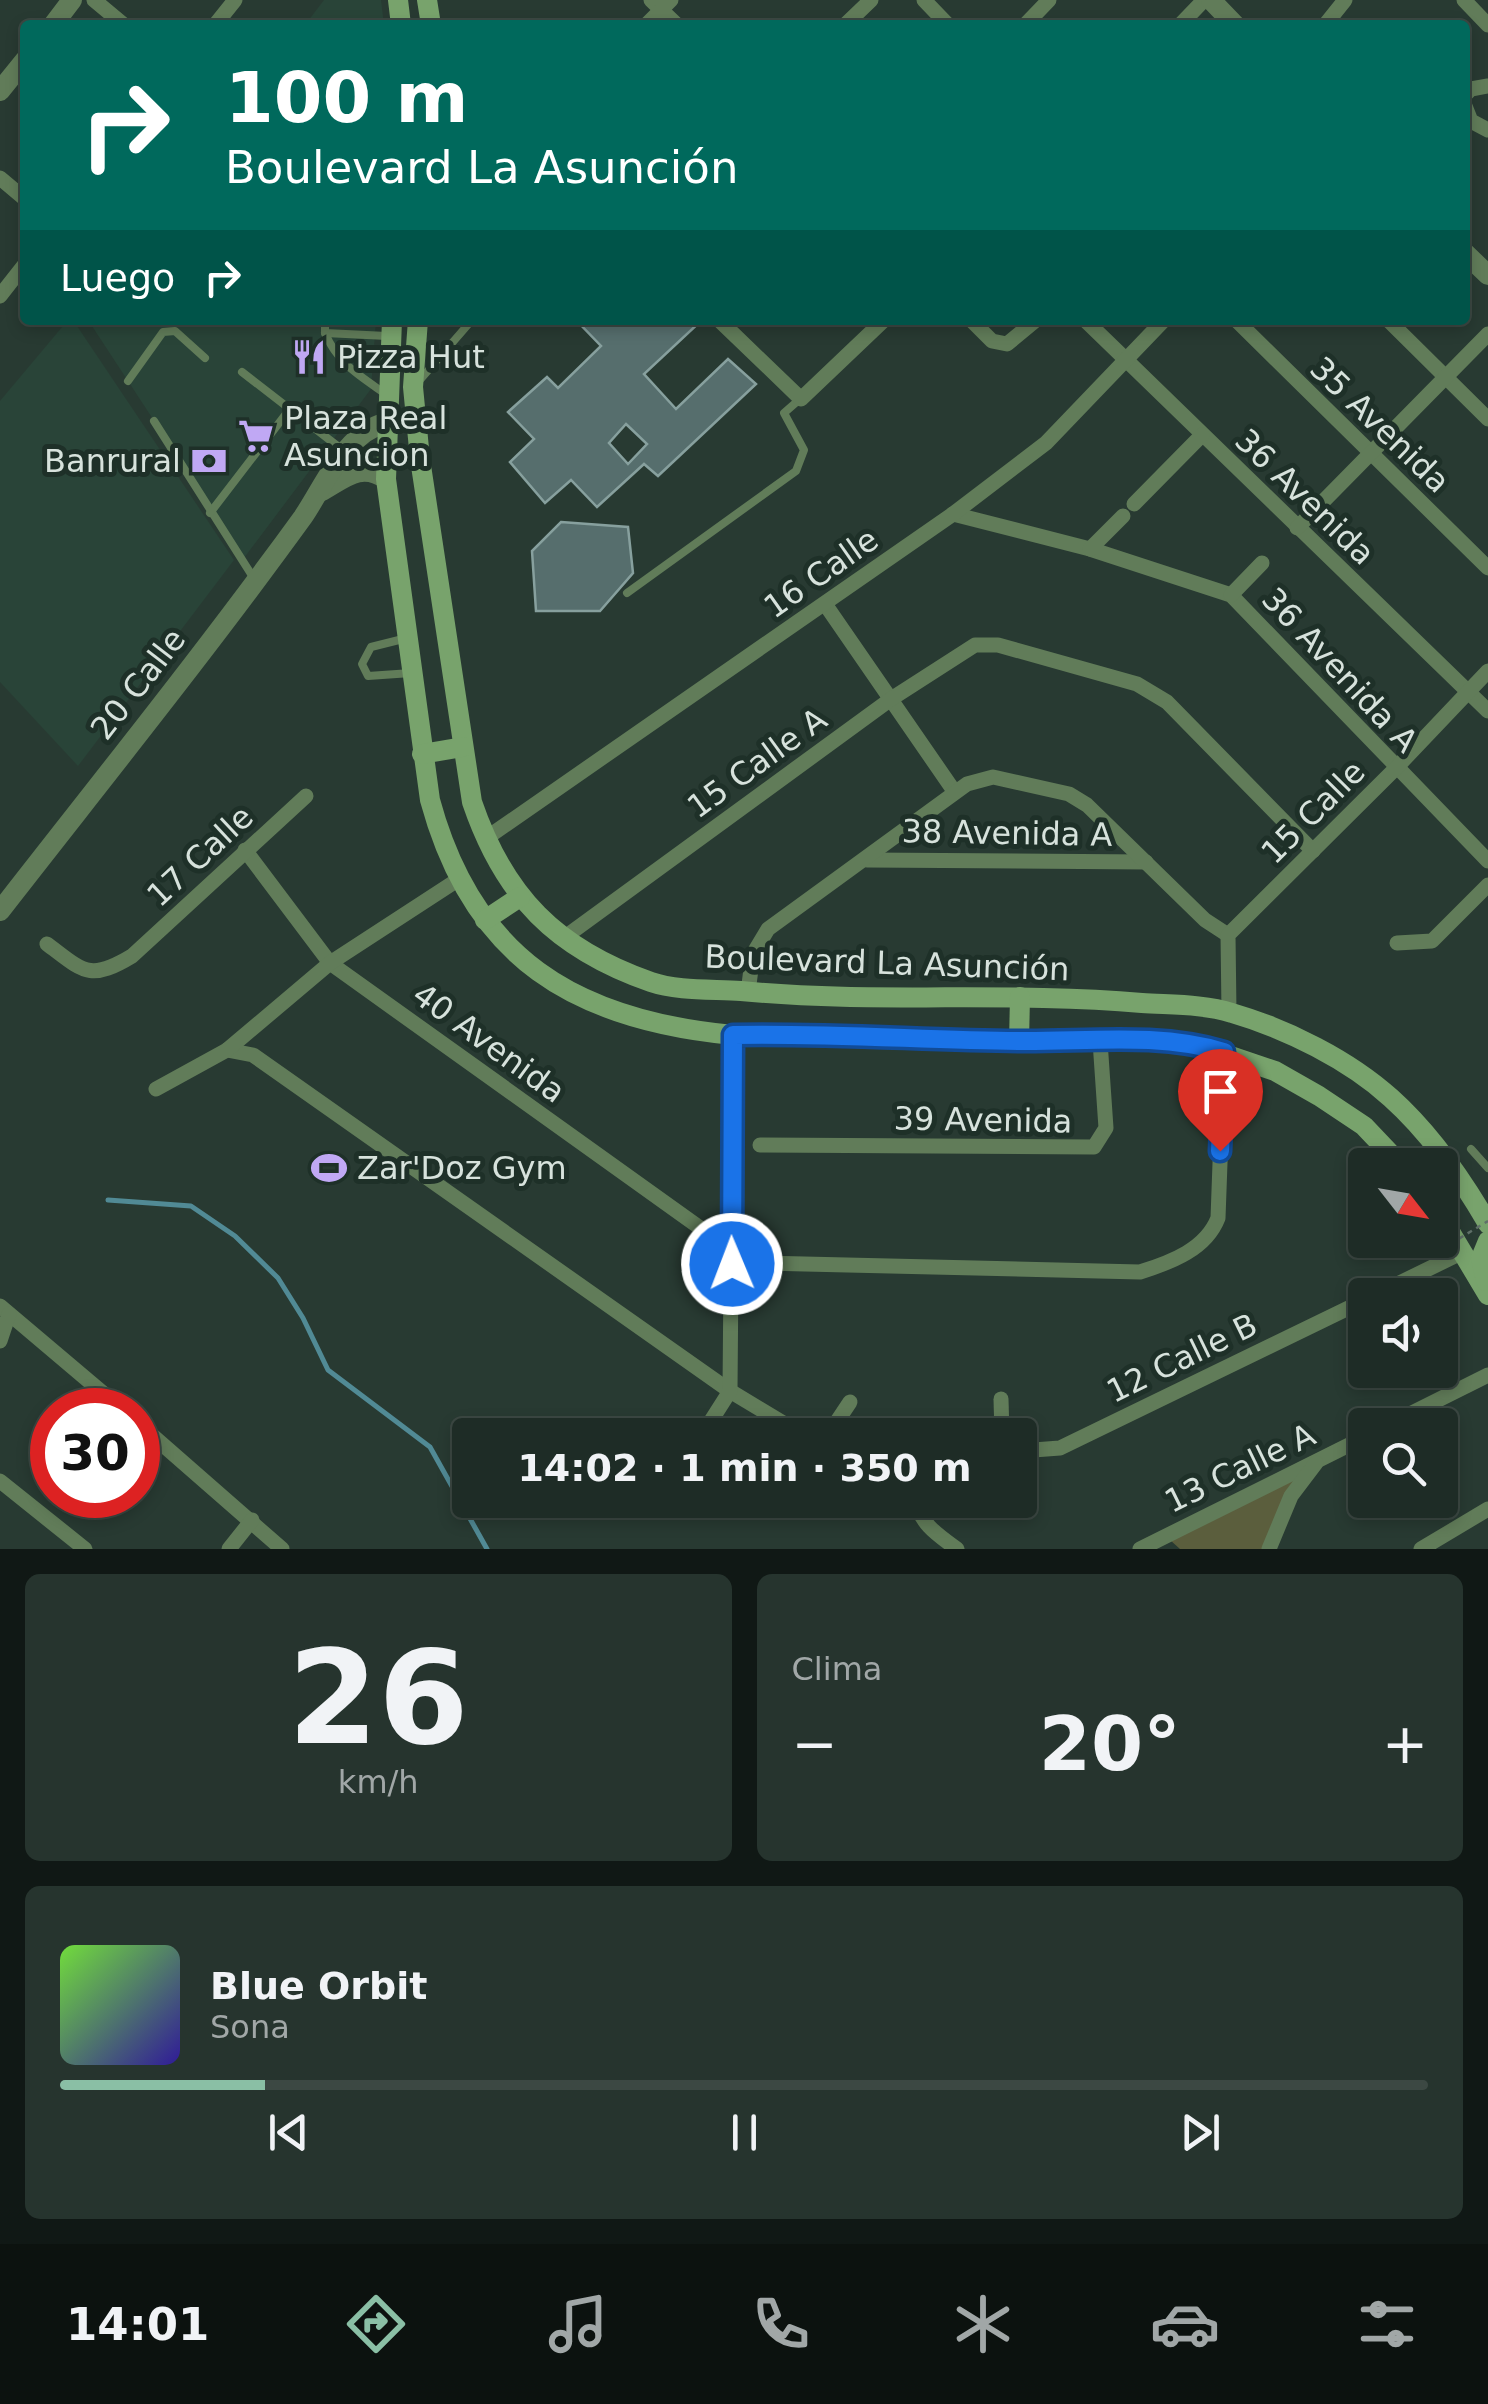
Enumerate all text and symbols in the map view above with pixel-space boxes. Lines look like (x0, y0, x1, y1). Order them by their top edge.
text: 100 m (225, 57, 468, 139)
icon: right (60, 60, 190, 190)
text: Boulevard La Asunción (225, 141, 738, 194)
icon: right (195, 250, 250, 305)
text: Luego (60, 256, 175, 300)
restaurant icon: Pizza Hut (290, 338, 328, 376)
place label: Pizza Hut (337, 338, 485, 376)
street label: 35 Avenida (1303, 349, 1457, 501)
place label: Plaza Real Asuncion (284, 399, 447, 474)
supermarket icon: Plaza Real Asuncion (237, 417, 275, 455)
street label: 36 Avenida (1228, 421, 1382, 573)
place label: Banrural (44, 442, 181, 480)
bank icon: Banrural (190, 442, 228, 480)
street label: 16 Calle (757, 520, 885, 626)
street label: 36 Avenida A (1254, 580, 1426, 760)
street label: 20 Calle (83, 621, 193, 747)
street label: 15 Calle A (680, 700, 834, 826)
street label: 15 Calle (1253, 752, 1373, 872)
street label: 17 Calle (139, 798, 261, 914)
street label: 38 Avenida A (901, 812, 1113, 854)
street label: Boulevard La Asunción (704, 938, 1070, 988)
street label: 40 Avenida (406, 975, 572, 1111)
pin (1178, 1049, 1263, 1152)
icon: arrive (1193, 1064, 1248, 1119)
street label: 39 Avenida (893, 1099, 1073, 1141)
north arrow (1348, 1148, 1458, 1258)
map controls (1348, 1148, 1458, 1518)
sports icon: Zar'Doz Gym (310, 1149, 348, 1187)
place label: Zar'Doz Gym (357, 1149, 567, 1187)
position arrow (680, 1212, 784, 1316)
button: sound (1348, 1278, 1458, 1388)
street label: 12 Calle B (1101, 1305, 1263, 1411)
speed limit sign: 30 (30, 1388, 160, 1518)
button: search (1348, 1408, 1458, 1518)
street label: 13 Calle A (1159, 1415, 1321, 1521)
text: 14:02 · 1 min · 350 m (517, 1446, 972, 1490)
text: 26 (288, 1622, 469, 1774)
text: Clima (792, 1650, 882, 1688)
text: 20° (1039, 1700, 1181, 1788)
text: − (792, 1712, 838, 1776)
text: + (1382, 1712, 1428, 1776)
text: km/h (338, 1763, 419, 1801)
text: Blue Orbit (210, 1964, 427, 2008)
text: Sona (210, 2008, 290, 2046)
icon: previous (261, 2105, 316, 2160)
icon: pause (717, 2105, 772, 2160)
icon: next (1173, 2105, 1228, 2160)
icon: directions (341, 2289, 411, 2359)
icon: music (543, 2289, 613, 2359)
icon: phone (746, 2289, 816, 2359)
icon: climate (948, 2289, 1018, 2359)
icon: car (1150, 2289, 1220, 2359)
icon: filters (1352, 2289, 1422, 2359)
text: 14:01 (66, 2298, 209, 2351)

